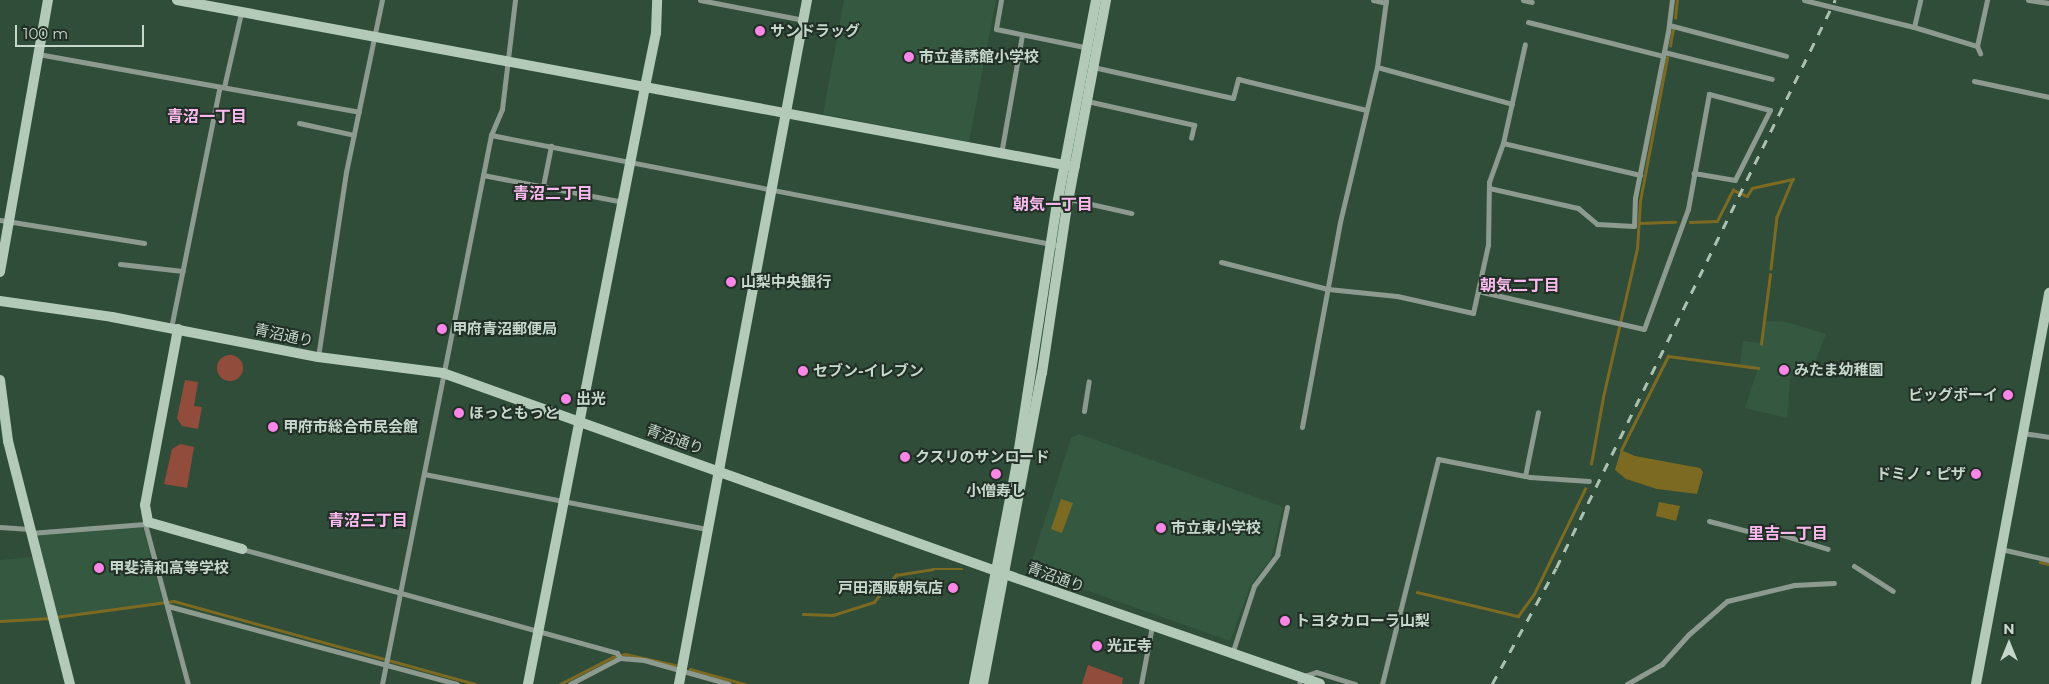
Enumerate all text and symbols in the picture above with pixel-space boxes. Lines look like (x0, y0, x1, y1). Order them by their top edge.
scale bar (18, 15, 146, 47)
place label: サンドラッグ (770, 22, 860, 40)
text: 100 m (23, 24, 68, 43)
marker: サンドラッグ (754, 25, 766, 37)
place label: 市立善誘館小学校 (919, 48, 1039, 66)
marker: 市立善誘館小学校 (903, 51, 915, 63)
district label: 青沼一丁目 (167, 107, 247, 127)
district label: 青沼二丁目 (513, 184, 593, 204)
district label: 朝気一丁目 (1013, 195, 1093, 215)
place label: 山梨中央銀行 (741, 273, 831, 291)
marker: 山梨中央銀行 (725, 276, 737, 288)
district label: 朝気二丁目 (1480, 276, 1560, 296)
street label: 青沼通り (253, 320, 315, 350)
place label: 甲府青沼郵便局 (452, 320, 557, 338)
marker: 甲府青沼郵便局 (436, 323, 448, 335)
place label: みたま幼稚園 (1794, 361, 1884, 379)
place label: セブン-イレブン (813, 362, 924, 380)
marker: みたま幼稚園 (1778, 364, 1790, 376)
marker: セブン-イレブン (797, 365, 809, 377)
place label: ビッグボーイ (1908, 386, 1998, 404)
marker: ビッグボーイ (2002, 389, 2014, 401)
place label: 出光 (576, 390, 606, 408)
marker: 出光 (560, 393, 572, 405)
place label: ほっともっと (469, 404, 559, 422)
marker: ほっともっと (453, 407, 465, 419)
place label: 甲府市総合市民会館 (283, 418, 418, 436)
street label: 青沼通り (644, 420, 706, 458)
marker: 甲府市総合市民会館 (267, 421, 279, 433)
place label: クスリのサンロード (915, 448, 1050, 466)
marker: クスリのサンロード (899, 451, 911, 463)
place label: ドミノ・ピザ (1876, 465, 1966, 483)
marker: 小僧寿し (990, 468, 1002, 480)
marker: ドミノ・ピザ (1970, 468, 1982, 480)
place label: 小僧寿し (966, 482, 1026, 500)
district label: 青沼三丁目 (328, 511, 408, 531)
place label: 市立東小学校 (1171, 519, 1261, 537)
marker: 市立東小学校 (1155, 522, 1167, 534)
district label: 里吉一丁目 (1748, 524, 1828, 544)
street label: 青沼通り (1025, 558, 1087, 596)
place label: 甲斐清和高等学校 (109, 559, 229, 577)
marker: 甲斐清和高等学校 (93, 562, 105, 574)
place label: 戸田酒販朝気店 (838, 579, 943, 597)
marker: 戸田酒販朝気店 (947, 582, 959, 594)
place label: トヨタカローラ山梨 (1295, 612, 1430, 630)
marker: トヨタカローラ山梨 (1279, 615, 1291, 627)
north arrow (1984, 619, 2034, 669)
text: N (2003, 620, 2015, 638)
place label: 光正寺 (1107, 637, 1152, 655)
marker: 光正寺 (1091, 640, 1103, 652)

